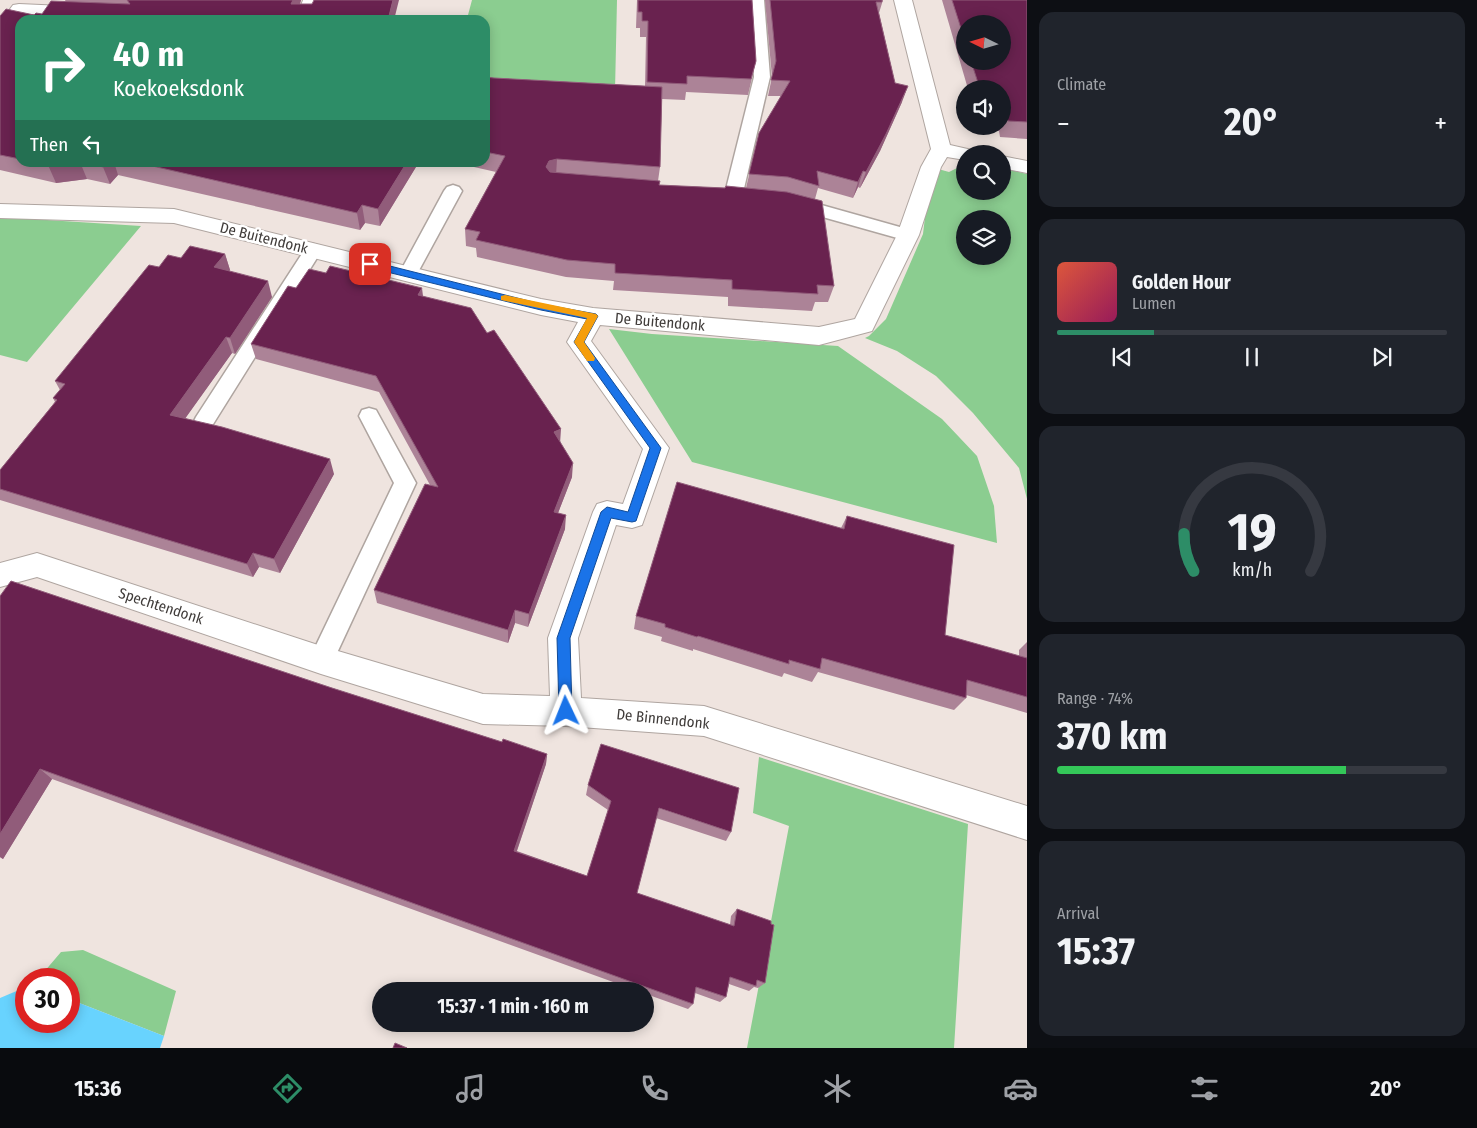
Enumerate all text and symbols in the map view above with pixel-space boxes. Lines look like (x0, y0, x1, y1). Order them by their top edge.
north arrow (956, 15, 1011, 70)
map controls (956, 15, 1011, 265)
text: 40 m (113, 33, 184, 75)
icon: right (30, 35, 95, 100)
text: Koekoeksdonk (113, 75, 244, 102)
text: Climate (1057, 75, 1106, 94)
button: sound (956, 80, 1011, 135)
text: 20° (1224, 99, 1280, 145)
text: − (1057, 107, 1070, 140)
text: + (1434, 107, 1447, 140)
icon: left (78, 130, 106, 158)
text: Then (30, 133, 68, 156)
button: search (956, 145, 1011, 200)
button: layers (956, 210, 1011, 265)
street label: De Buitendonk (218, 218, 310, 258)
pin (349, 243, 391, 285)
icon: arrive (356, 250, 384, 278)
text: Golden Hour (1132, 271, 1231, 294)
text: Lumen (1132, 294, 1176, 313)
street label: De Buitendonk (614, 309, 706, 335)
icon: previous (1108, 343, 1136, 371)
icon: pause (1238, 343, 1266, 371)
icon: next (1368, 343, 1396, 371)
text: 19 (1228, 501, 1276, 564)
text: km/h (1232, 559, 1272, 581)
street label: Spechtendonk (116, 584, 206, 628)
position arrow (539, 684, 591, 736)
text: Range · 74% (1057, 689, 1133, 708)
street label: De Binnendonk (616, 705, 710, 733)
text: 370 km (1057, 713, 1168, 759)
text: Arrival (1057, 904, 1099, 923)
text: 15:37 (1057, 928, 1135, 974)
speed limit sign: 30 (15, 968, 80, 1033)
text: 15:37 · 1 min · 160 m (437, 995, 589, 1018)
icon: directions (270, 1071, 305, 1106)
icon: music (453, 1071, 488, 1106)
icon: phone (637, 1071, 672, 1106)
icon: climate (820, 1071, 855, 1106)
icon: car (1003, 1071, 1038, 1106)
icon: filters (1187, 1071, 1222, 1106)
text: 15:36 (74, 1075, 122, 1102)
text: 20° (1370, 1075, 1403, 1102)

